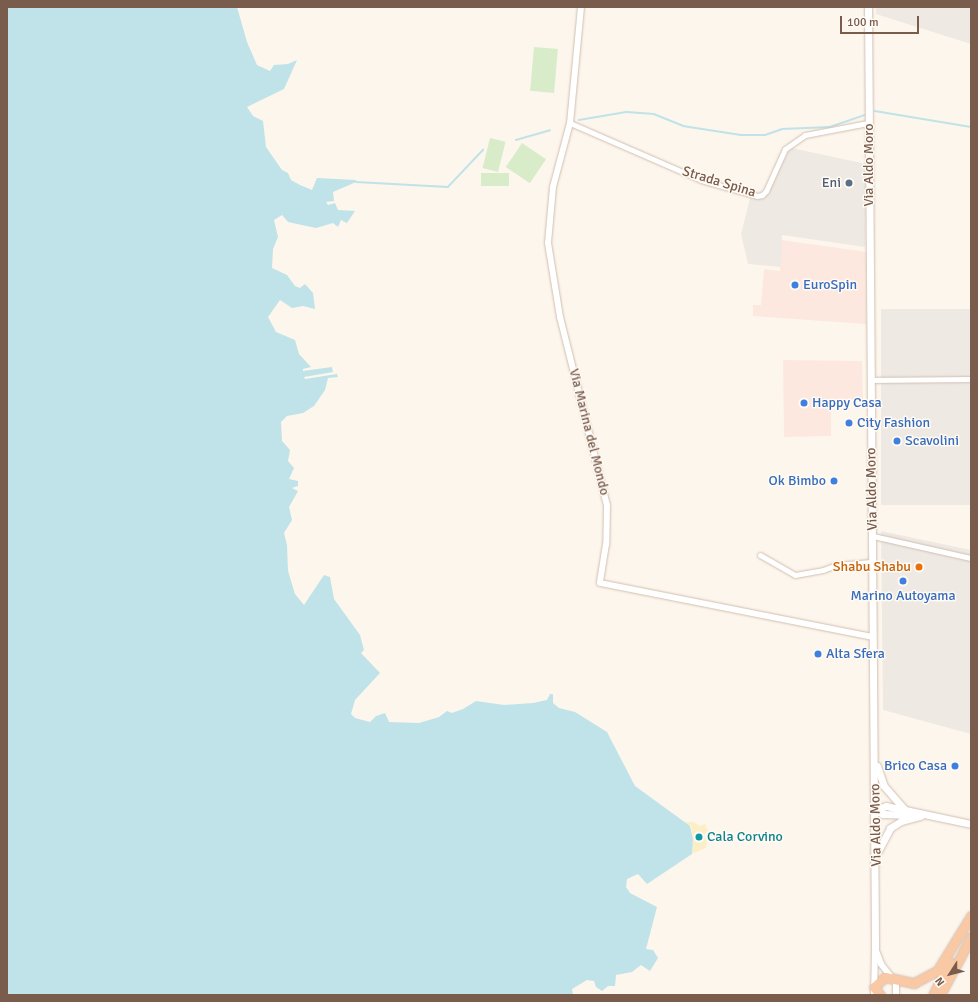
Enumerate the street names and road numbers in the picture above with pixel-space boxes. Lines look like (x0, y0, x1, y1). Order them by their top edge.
street label: Via Aldo Moro (861, 124, 877, 206)
street label: Strada Spina (680, 163, 758, 201)
street label: Via Marina del Mondo (565, 367, 613, 497)
street label: Via Aldo Moro (863, 447, 881, 531)
street label: Via Aldo Moro (867, 783, 885, 867)

